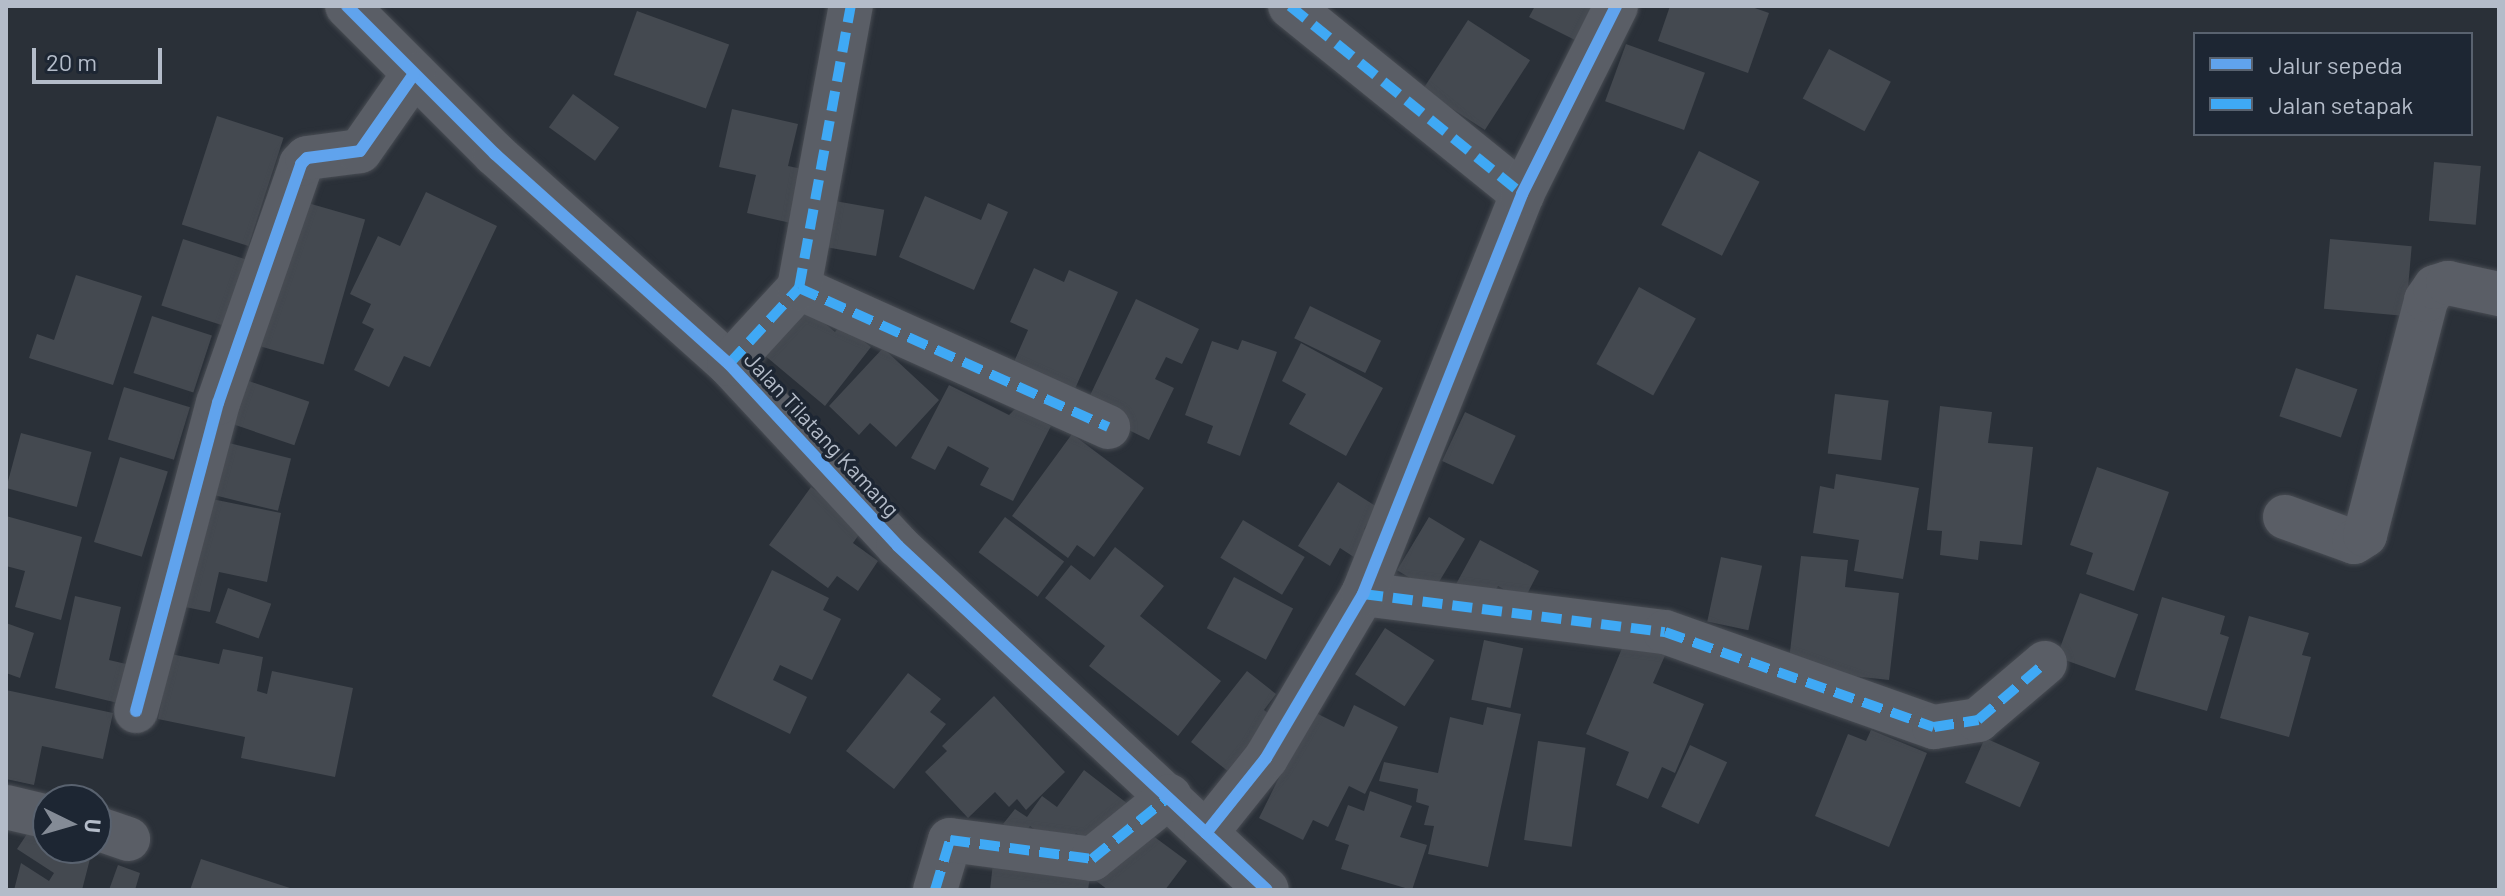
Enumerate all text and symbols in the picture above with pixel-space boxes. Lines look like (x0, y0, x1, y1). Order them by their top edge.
scale bar (36, 32, 166, 82)
legend (2193, 32, 2473, 136)
text: 20 m (46, 47, 97, 76)
text: Jalur sepeda (2269, 50, 2403, 79)
text: Jalan setapak (2269, 90, 2413, 119)
street label: Jalan Tilatang Kamang (739, 346, 905, 522)
north arrow (32, 784, 112, 864)
text: U (80, 818, 107, 834)

